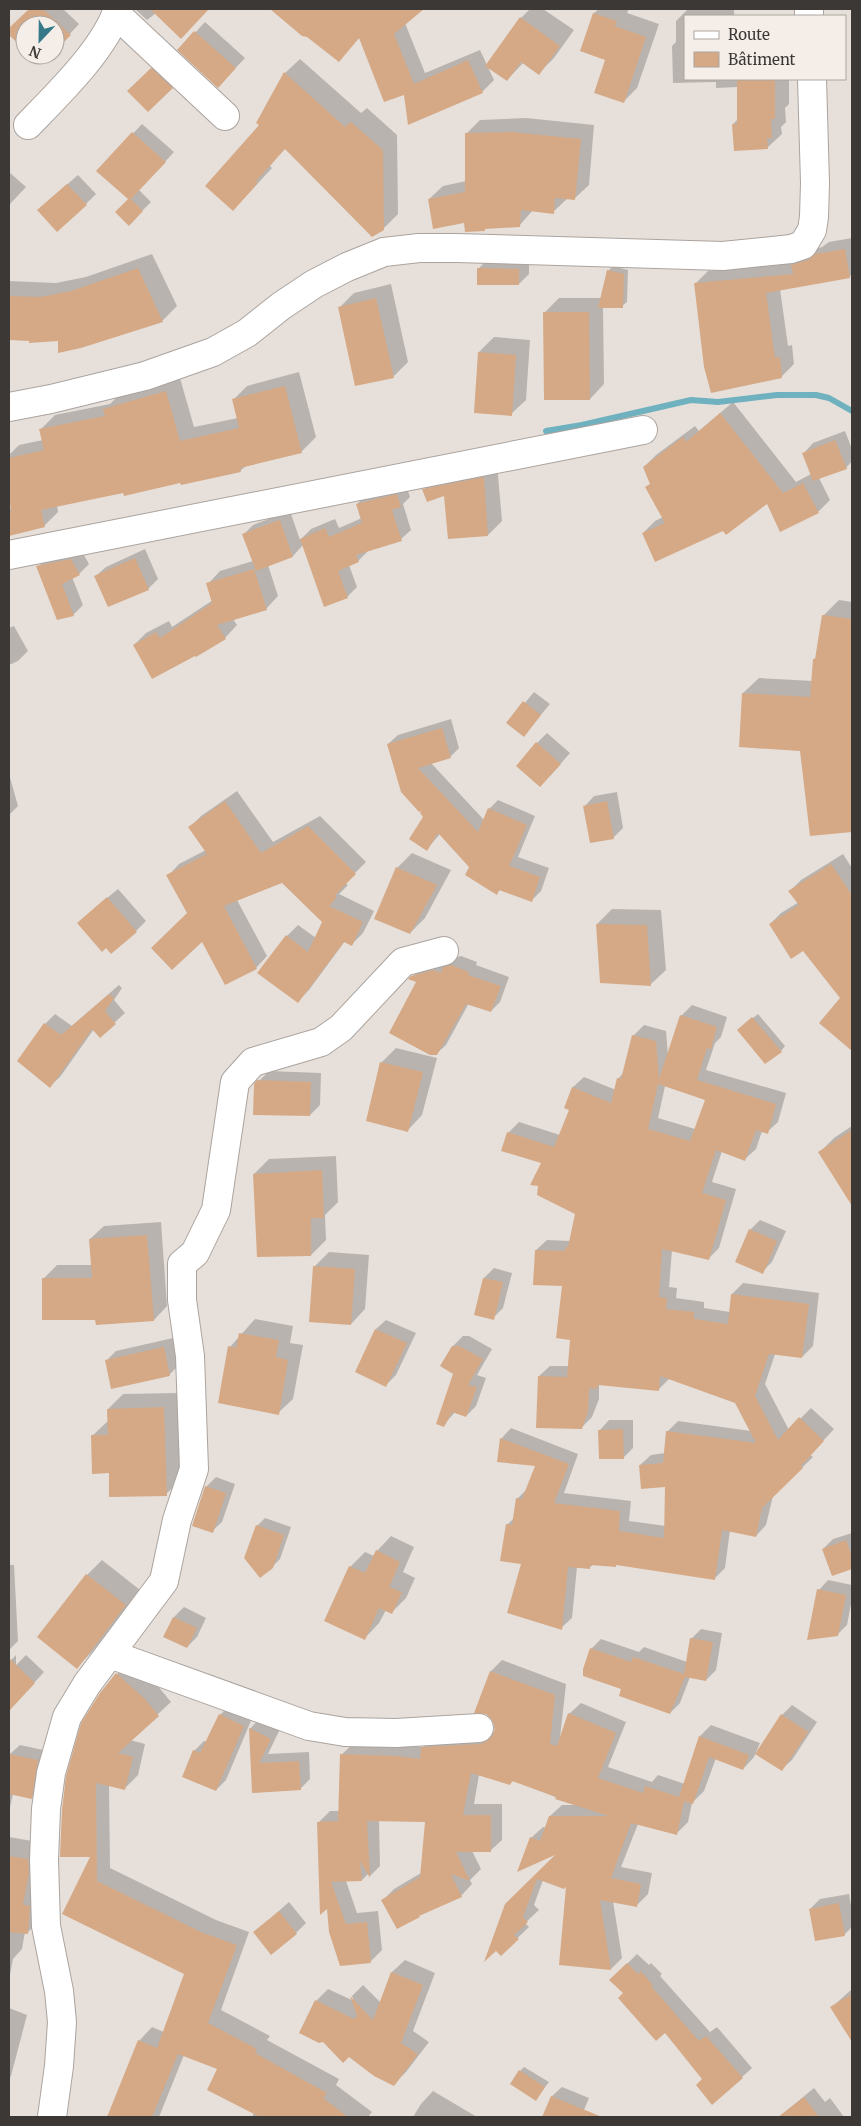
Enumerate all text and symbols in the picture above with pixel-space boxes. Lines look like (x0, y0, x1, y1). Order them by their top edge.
north arrow (15, 15, 65, 65)
legend (684, 15, 846, 80)
text: Route (728, 25, 770, 44)
text: N (27, 42, 44, 62)
text: Bâtiment (728, 50, 796, 69)

